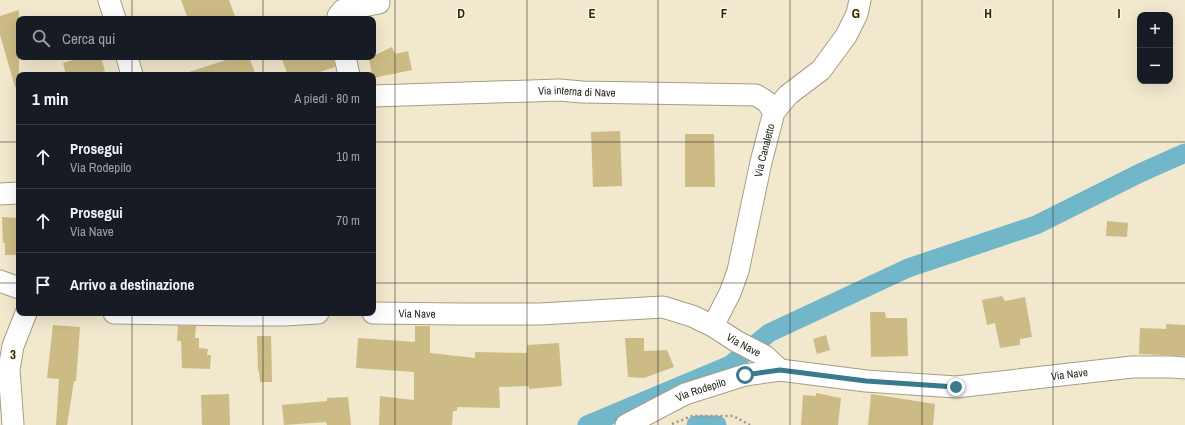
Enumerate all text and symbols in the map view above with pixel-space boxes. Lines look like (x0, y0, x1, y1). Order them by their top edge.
text: D (457, 5, 465, 22)
text: E (588, 5, 596, 22)
text: F (721, 5, 728, 22)
text: G (852, 5, 860, 22)
text: H (984, 5, 992, 22)
text: I (1118, 5, 1121, 22)
map controls (1137, 12, 1173, 84)
button: + (1137, 12, 1173, 48)
search box (16, 16, 376, 60)
icon: search (30, 27, 52, 49)
text: Cerca qui (62, 28, 115, 49)
button: − (1137, 48, 1173, 84)
street label: Via interna di Nave (538, 83, 616, 100)
text: 1 min (32, 87, 68, 110)
text: A piedi · 80 m (294, 90, 360, 107)
street label: Via Canaletto (751, 122, 778, 178)
text: Prosegui (70, 138, 123, 159)
icon: ahead (32, 146, 54, 168)
text: 10 m (336, 148, 360, 165)
text: Via Rodepilo (70, 159, 131, 176)
text: Prosegui (70, 202, 123, 223)
icon: ahead (32, 210, 54, 232)
text: 70 m (336, 212, 360, 229)
text: Via Nave (70, 223, 114, 240)
icon: arrive (32, 274, 54, 296)
text: Arrivo a destinazione (70, 274, 194, 295)
street label: Via Nave (398, 306, 436, 321)
street label: Via Nave (724, 330, 763, 360)
text: 3 (10, 346, 16, 363)
street label: Via Nave (1050, 365, 1089, 383)
route start (736, 366, 754, 384)
street label: Via Rodepilo (673, 375, 728, 405)
route end (947, 378, 965, 396)

